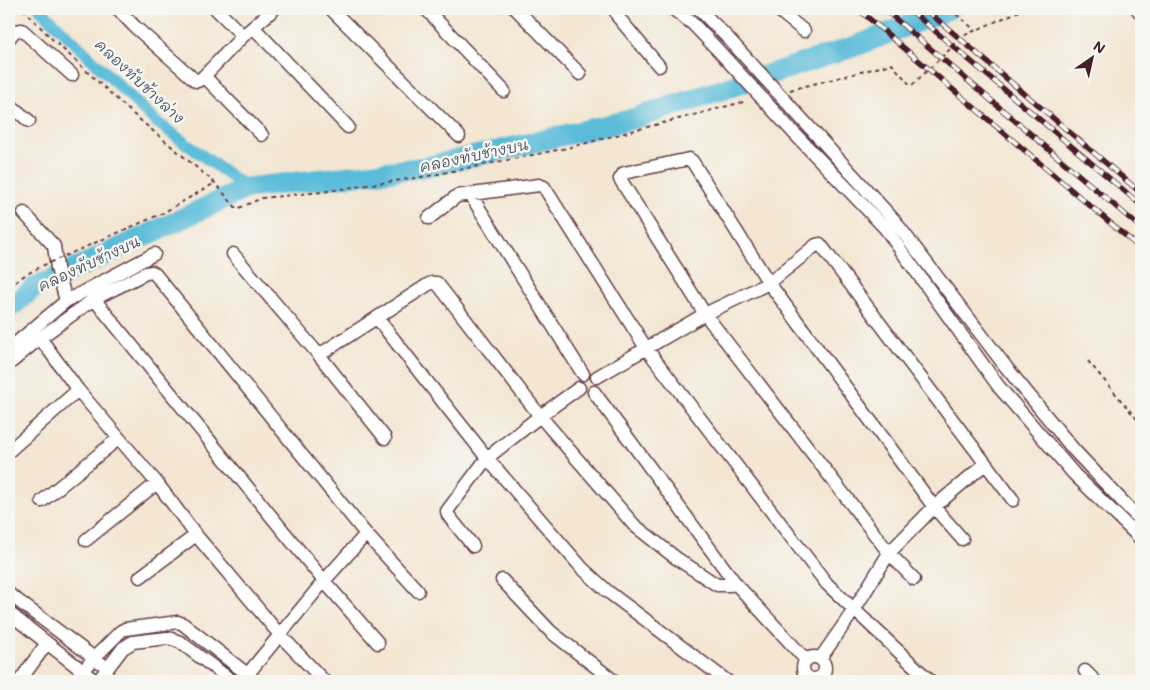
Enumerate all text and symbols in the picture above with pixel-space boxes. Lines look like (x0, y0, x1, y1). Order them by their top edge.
north arrow (1068, 32, 1118, 82)
water label: คลองทับช้างล่าง (91, 34, 189, 128)
text: N (1090, 36, 1109, 58)
water label: คลองทับช้างบน (418, 133, 530, 176)
water label: คลองทับช้างบน (34, 230, 144, 296)

